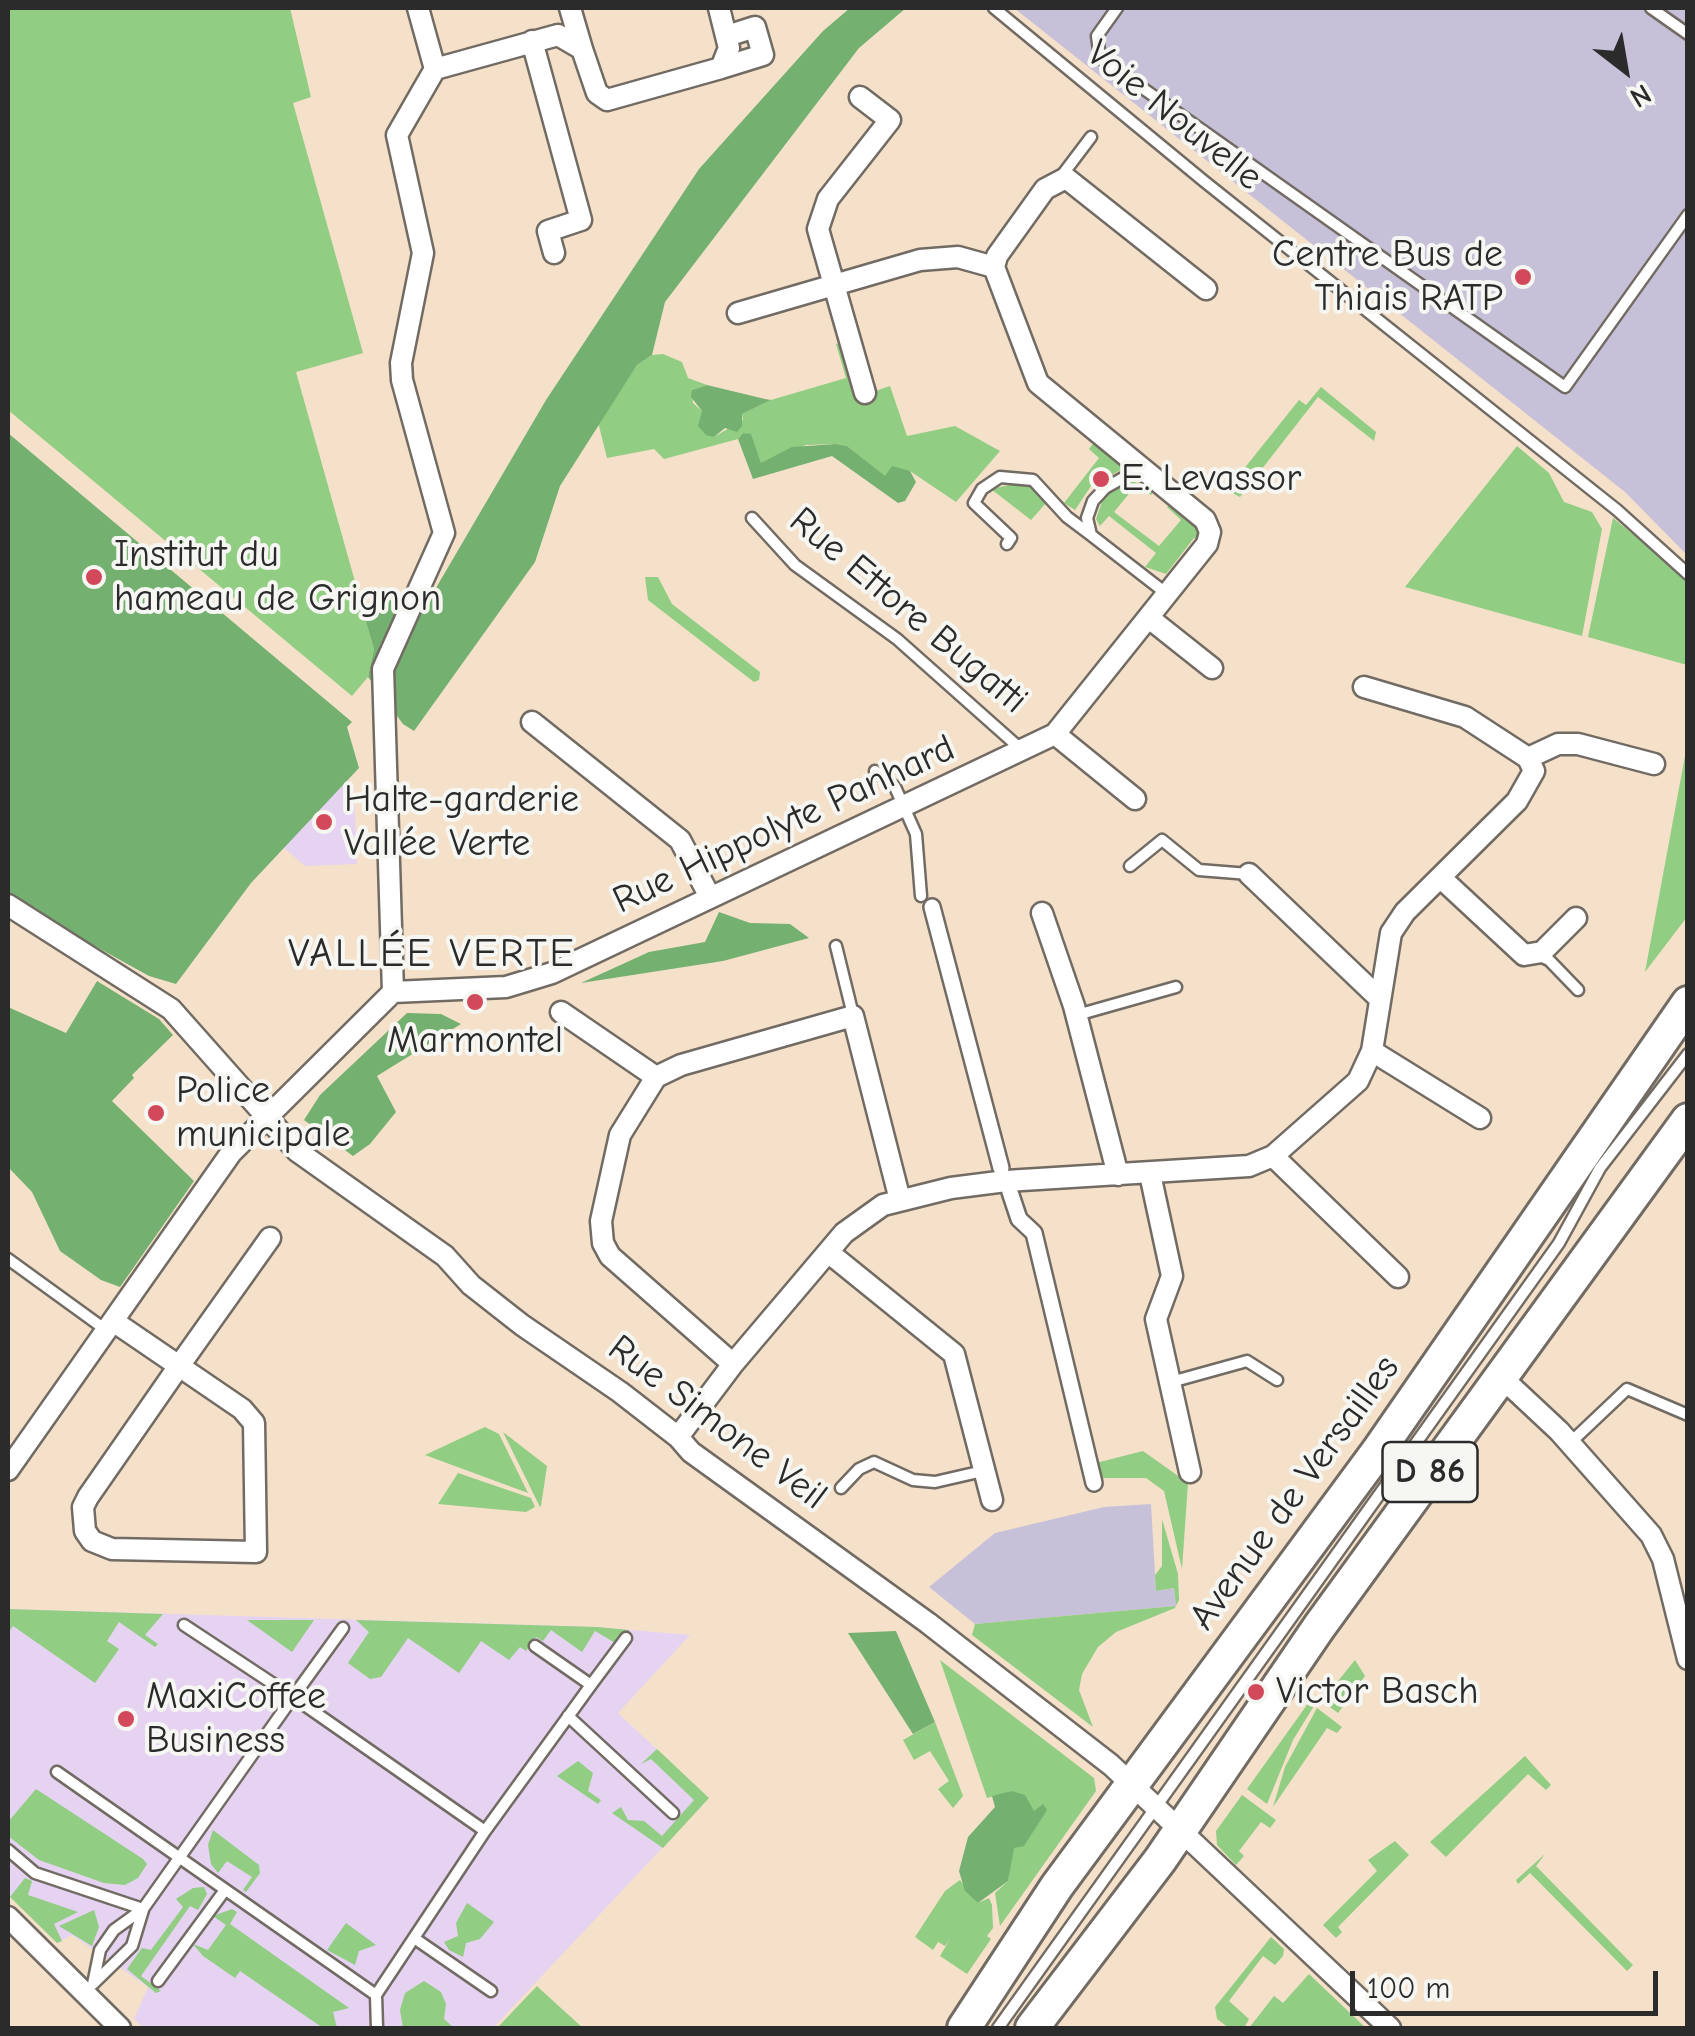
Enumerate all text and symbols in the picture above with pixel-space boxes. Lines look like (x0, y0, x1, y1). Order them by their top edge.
north arrow (1575, 20, 1675, 120)
street label: Voie Nouvelle (1077, 31, 1271, 201)
text: N (1624, 77, 1657, 114)
place label: Centre Bus de Thiais RATP (1272, 232, 1503, 322)
marker: Centre Bus de Thiais RATP (1512, 266, 1534, 288)
place label: E. Levassor (1121, 456, 1301, 502)
marker: E. Levassor (1090, 468, 1112, 490)
street label: Rue Ettore Bugatti (780, 498, 1036, 724)
place label: Institut du hameau de Grignon (114, 532, 441, 622)
marker: Institut du hameau de Grignon (83, 566, 105, 588)
street label: Rue Hippolyte Panhard (606, 726, 962, 924)
place label: Halte-garderie Vallée Verte (344, 777, 579, 866)
marker: Halte-garderie Vallée Verte (313, 811, 335, 833)
district label: VALLÉE VERTE (288, 931, 576, 979)
marker: Marmontel (464, 991, 486, 1013)
place label: Marmontel (387, 1018, 563, 1064)
place label: Police municipale (176, 1068, 351, 1158)
marker: Police municipale (145, 1102, 167, 1124)
street label: Rue Simone Veil (599, 1326, 835, 1520)
street label: Avenue de Versailles (1180, 1347, 1410, 1639)
road number: D 86 (1382, 1442, 1478, 1502)
place label: Victor Basch (1276, 1669, 1479, 1715)
place label: MaxiCoffee Business (146, 1674, 326, 1764)
marker: Victor Basch (1245, 1681, 1267, 1703)
marker: MaxiCoffee Business (115, 1708, 137, 1730)
scale bar (1355, 1951, 1662, 2013)
text: 100 m (1367, 1971, 1450, 2006)

